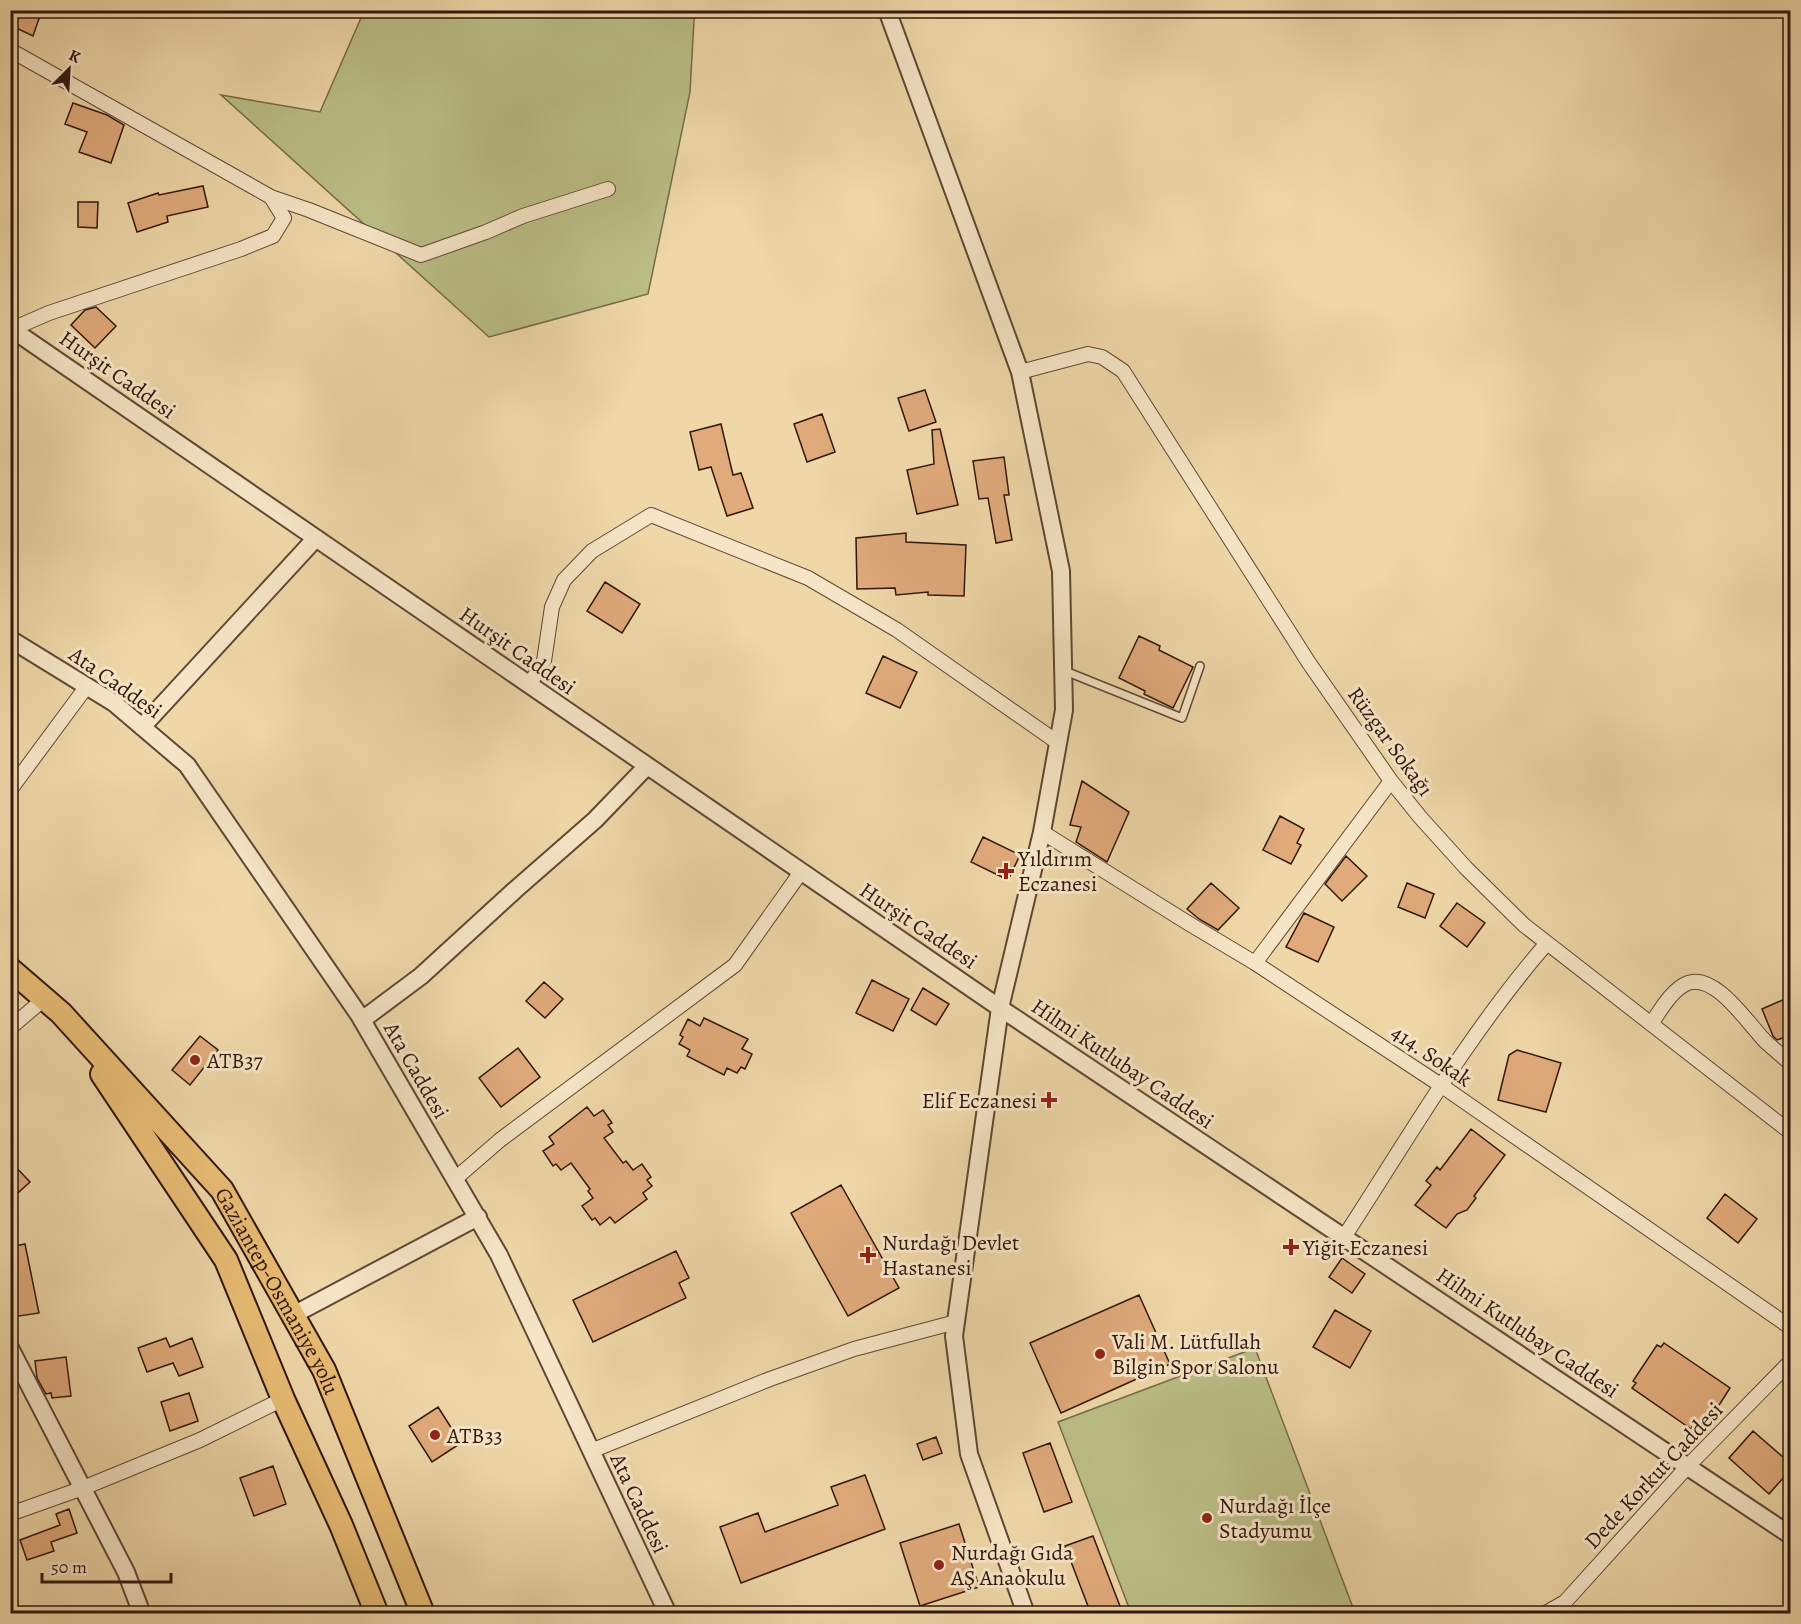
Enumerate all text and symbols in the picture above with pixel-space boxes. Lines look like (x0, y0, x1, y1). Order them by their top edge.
north arrow (39, 39, 99, 99)
text: K (65, 44, 84, 69)
street label: Hurşit Caddesi (53, 323, 182, 426)
street label: Hurşit Caddesi (453, 599, 582, 702)
street label: Ata Caddesi (62, 639, 168, 726)
street label: Rüzgar Sokağı (1340, 681, 1440, 802)
place label: Yıldırım Eczanesi (1017, 844, 1097, 899)
marker: Yıldırım Eczanesi (999, 864, 1013, 878)
street label: Hurşit Caddesi (854, 875, 983, 976)
street label: Hilmi Kutlubay Caddesi (1025, 991, 1220, 1136)
street label: Ata Caddesi (376, 1016, 456, 1124)
street label: 414. Sokak (1385, 1018, 1478, 1094)
place label: ATB37 (206, 1046, 264, 1076)
marker: ATB37 (188, 1053, 202, 1067)
place label: Elif Eczanesi (922, 1086, 1037, 1116)
marker: Elif Eczanesi (1042, 1093, 1056, 1107)
street label: Gaziantep-Osmaniye yolu (208, 1182, 346, 1399)
place label: Nurdağı Devlet Hastanesi (882, 1228, 1019, 1283)
place label: Yiğit Eczanesi (1302, 1233, 1428, 1263)
marker: Yiğit Eczanesi (1284, 1240, 1298, 1254)
marker: Nurdağı Devlet Hastanesi (859, 1246, 877, 1264)
street label: Hilmi Kutlubay Caddesi (1430, 1260, 1625, 1405)
place label: Vali M. Lütfullah Bilgin Spor Salonu (1111, 1327, 1279, 1382)
marker: Vali M. Lütfullah Bilgin Spor Salonu (1093, 1347, 1107, 1361)
street label: Dede Korkut Caddesi (1578, 1396, 1730, 1556)
place label: ATB33 (446, 1421, 503, 1451)
marker: ATB33 (428, 1428, 442, 1442)
street label: Ata Caddesi (602, 1448, 675, 1558)
place label: Nurdağı İlçe Stadyumu (1219, 1491, 1331, 1546)
marker: Nurdağı İlçe Stadyumu (1200, 1511, 1214, 1525)
place label: Nurdağı Gıda AŞ Anaokulu (950, 1538, 1074, 1593)
scale bar (42, 1546, 171, 1584)
text: 50 m (51, 1555, 87, 1579)
marker: Nurdağı Gıda AŞ Anaokulu (932, 1558, 946, 1572)

